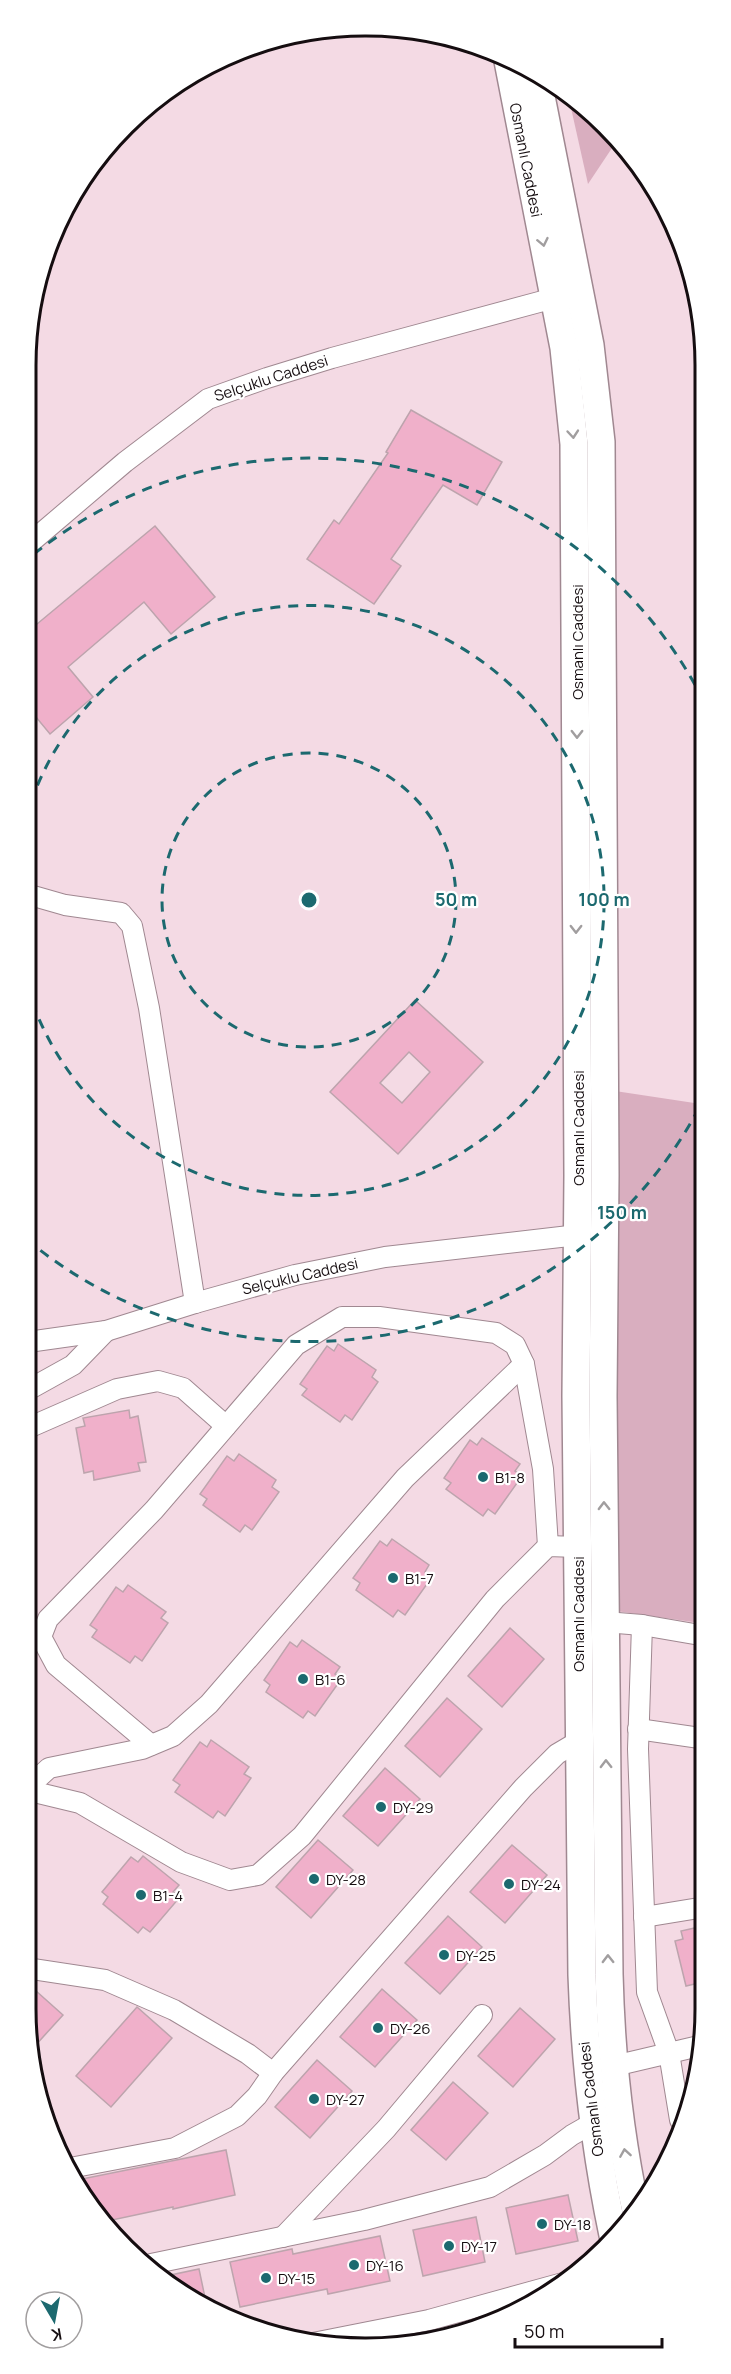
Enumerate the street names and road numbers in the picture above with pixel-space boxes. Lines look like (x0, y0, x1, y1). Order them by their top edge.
street label: Osmanlı Caddesi (505, 101, 547, 219)
street label: Selçuklu Caddesi (211, 350, 331, 406)
street label: Osmanlı Caddesi (567, 584, 588, 700)
street label: Osmanlı Caddesi (568, 1070, 589, 1186)
street label: Selçuklu Caddesi (240, 1252, 360, 1300)
street label: Osmanlı Caddesi (568, 1556, 589, 1672)
street label: Osmanlı Caddesi (574, 2040, 608, 2158)

